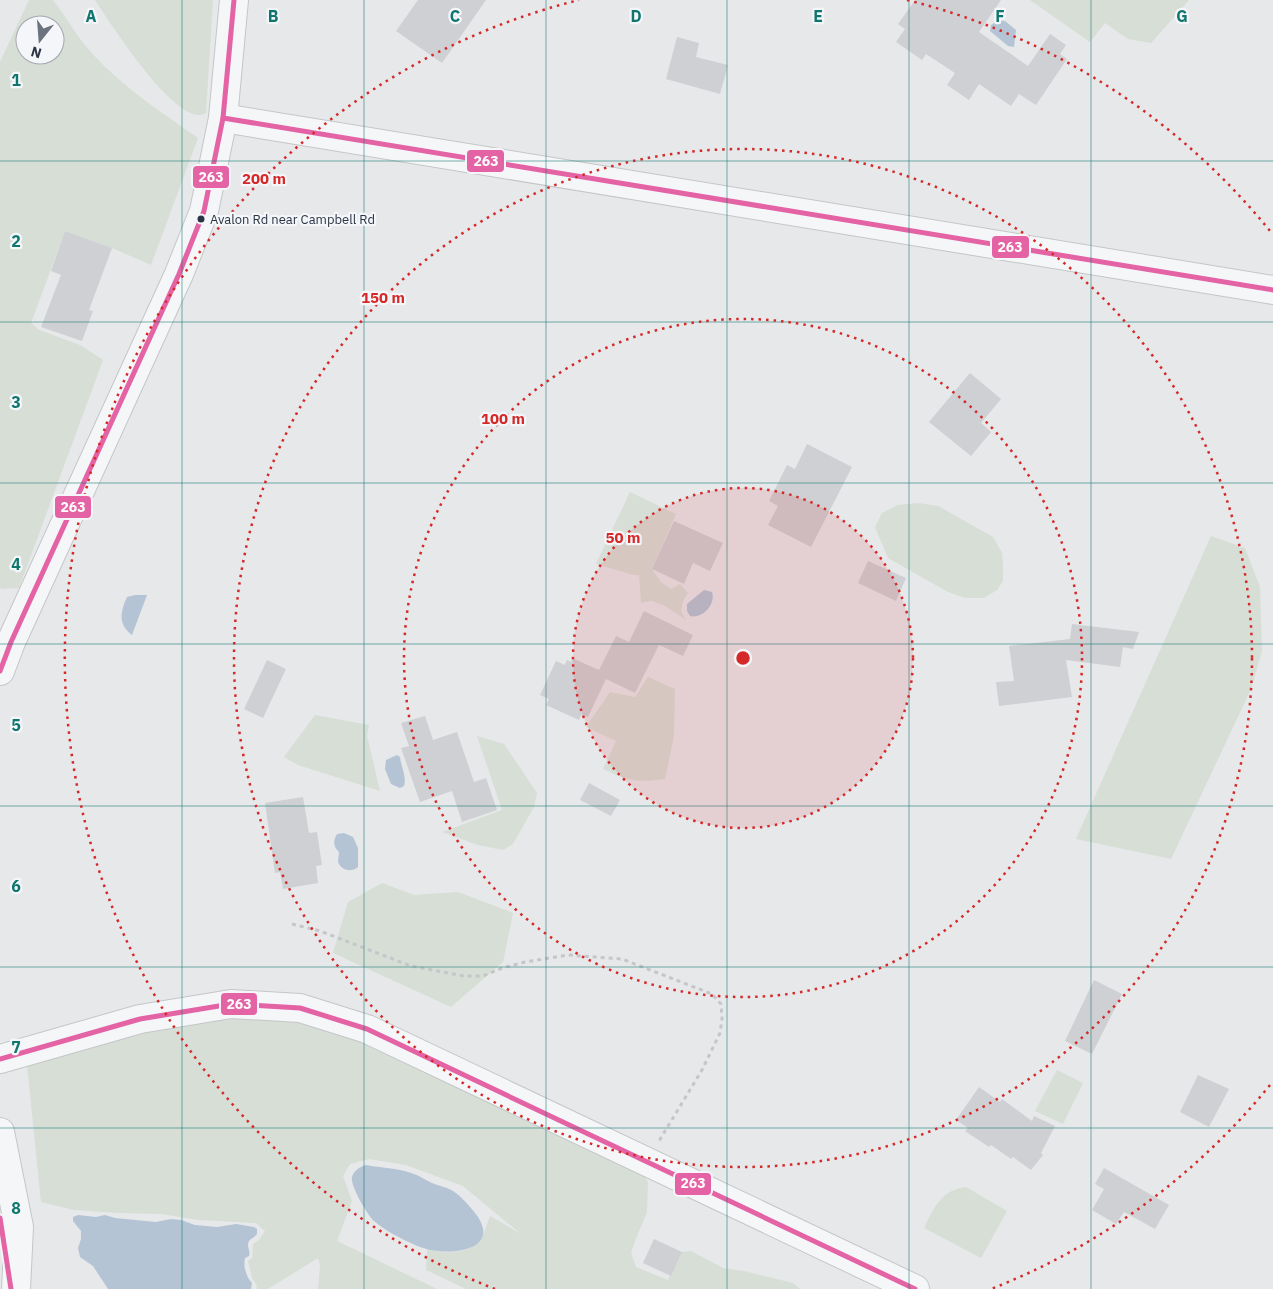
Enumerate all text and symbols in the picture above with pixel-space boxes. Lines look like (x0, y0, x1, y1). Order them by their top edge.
text: A (86, 6, 97, 26)
text: B (268, 6, 279, 26)
text: C (450, 6, 460, 26)
text: D (630, 6, 642, 26)
text: E (813, 6, 823, 26)
text: F (995, 6, 1005, 26)
text: G (1176, 6, 1188, 26)
north arrow (15, 15, 65, 65)
text: N (29, 42, 44, 63)
text: 1 (11, 70, 21, 90)
line badge: 263 (466, 149, 505, 173)
text: 263 (473, 152, 499, 170)
line badge: 263 (192, 165, 230, 189)
text: 263 (198, 168, 224, 186)
text: 200 m (242, 169, 286, 188)
place label: Avalon Rd near Campbell Rd (210, 211, 375, 228)
marker: Avalon Rd near Campbell Rd (196, 214, 206, 224)
text: 2 (11, 231, 21, 251)
line badge: 263 (991, 235, 1030, 259)
text: 263 (997, 238, 1023, 256)
text: 150 m (361, 288, 405, 307)
text: 3 (11, 392, 21, 412)
text: 100 m (481, 409, 525, 428)
line badge: 263 (54, 495, 92, 519)
text: 263 (60, 498, 86, 516)
text: 50 m (606, 528, 640, 547)
text: 4 (11, 554, 21, 574)
centre of rings (734, 649, 752, 667)
text: 5 (11, 715, 21, 735)
text: 6 (11, 876, 21, 896)
line badge: 263 (220, 992, 258, 1016)
text: 263 (226, 995, 252, 1013)
text: 7 (11, 1037, 21, 1057)
line badge: 263 (674, 1172, 712, 1196)
text: 263 (680, 1174, 706, 1192)
text: 8 (11, 1198, 21, 1218)

